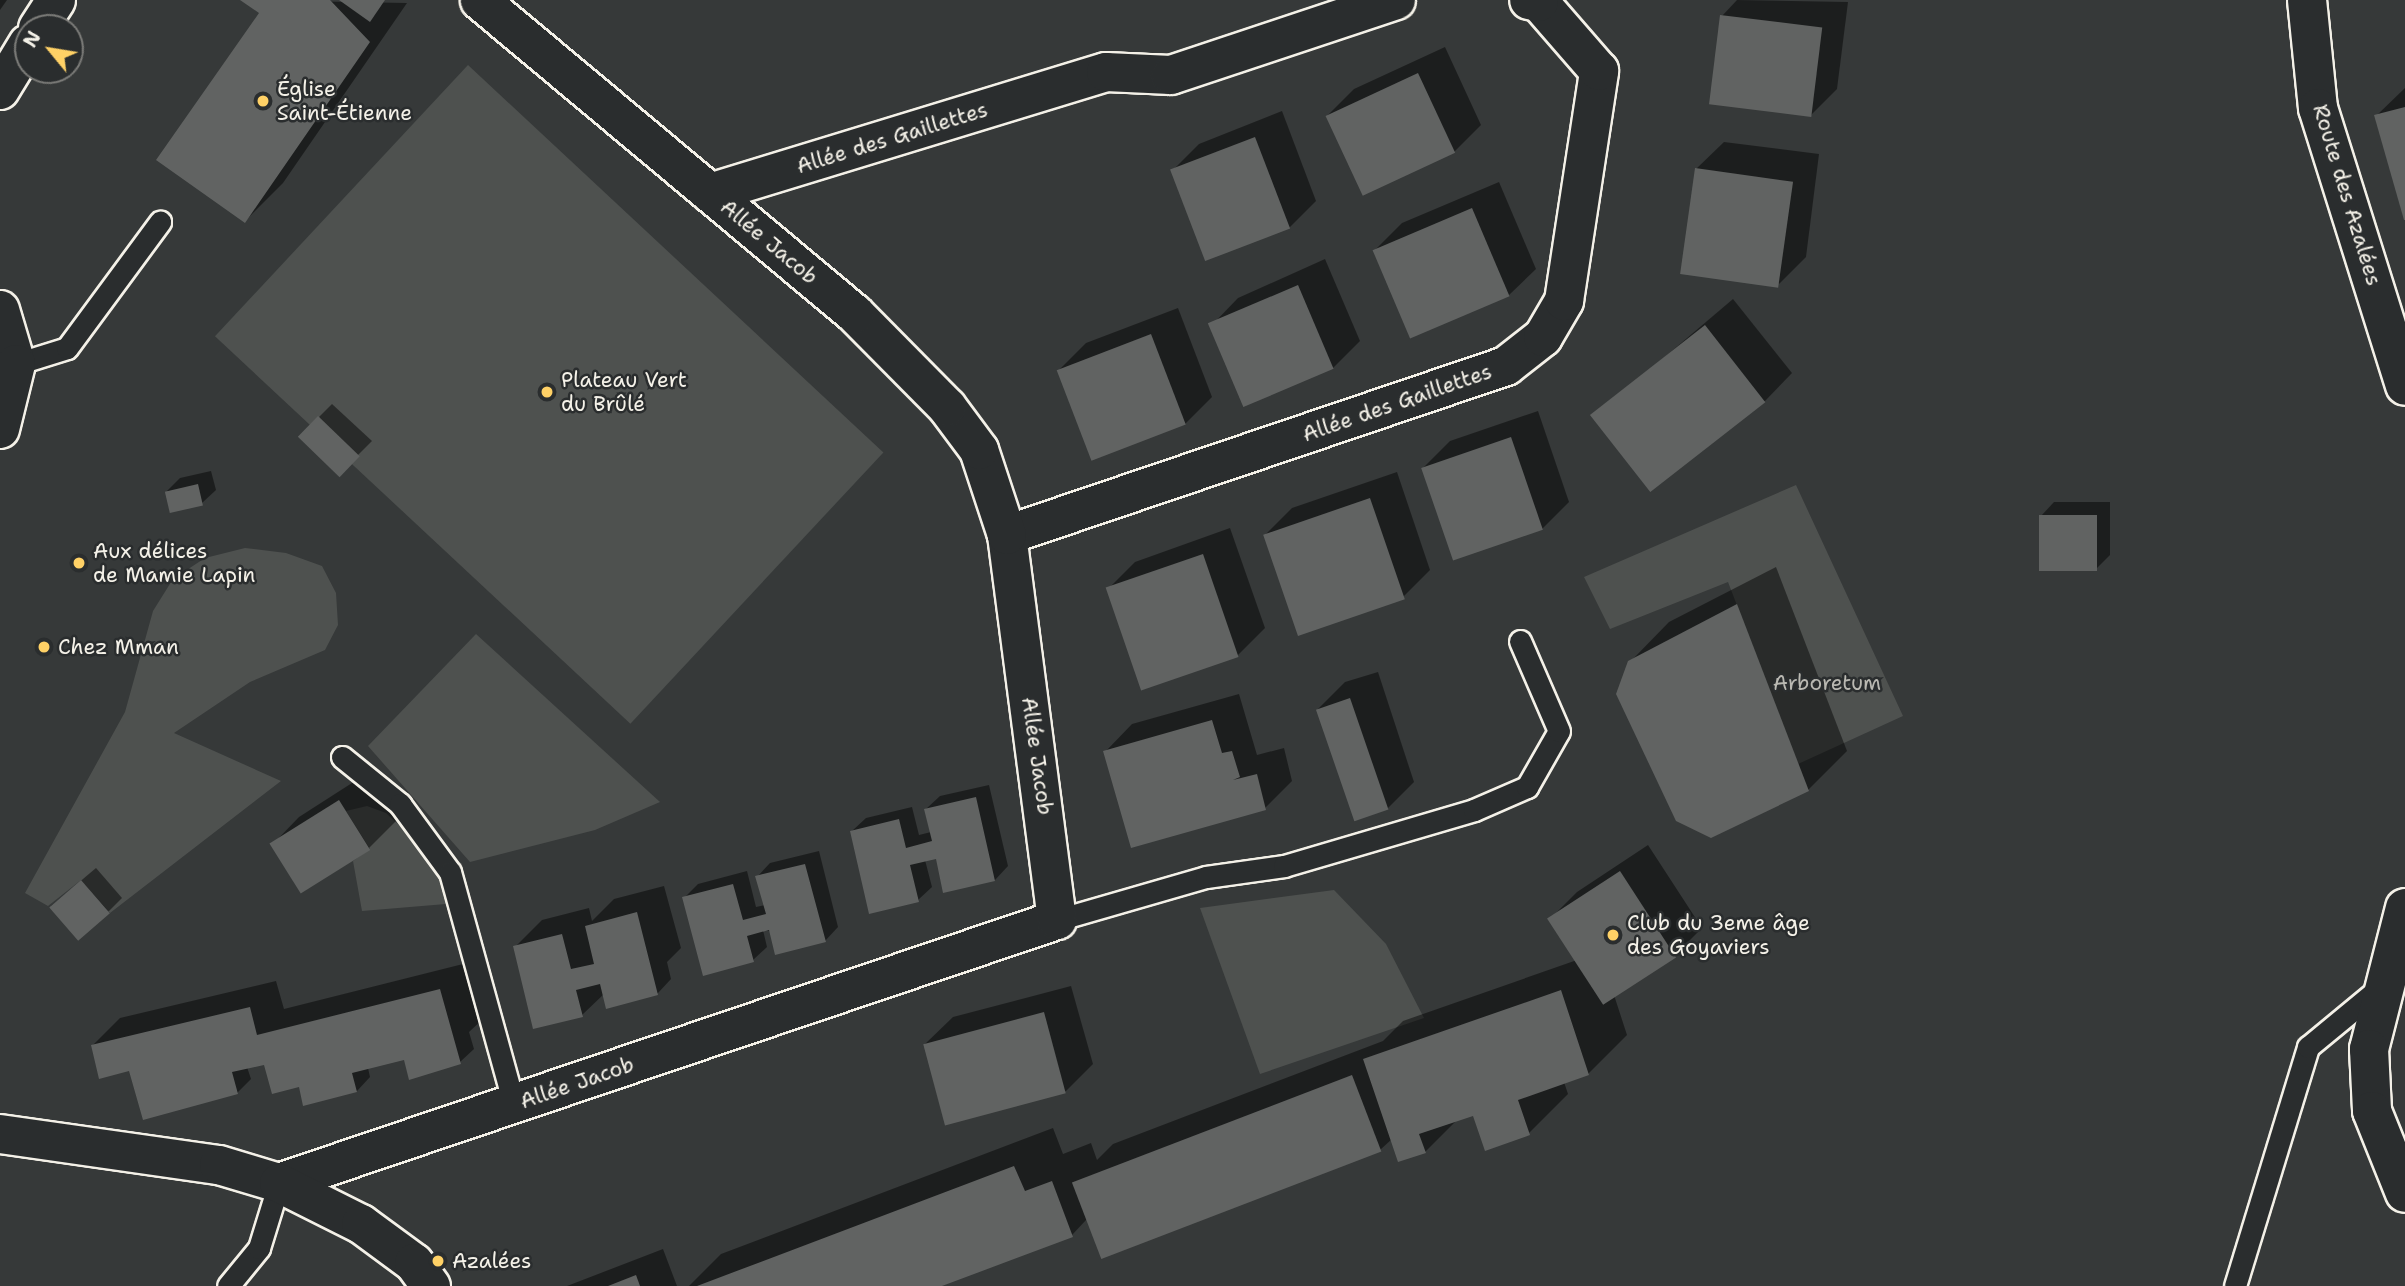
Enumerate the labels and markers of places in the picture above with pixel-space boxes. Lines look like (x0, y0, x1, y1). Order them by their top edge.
place label: Église Saint-Étienne (277, 76, 412, 126)
marker: Église Saint-Étienne (255, 93, 271, 109)
place label: Plateau Vert du Brûlé (561, 367, 687, 417)
marker: Plateau Vert du Brûlé (539, 384, 555, 400)
place label: Aux délices de Mamie Lapin (93, 538, 255, 588)
marker: Aux délices de Mamie Lapin (71, 555, 87, 571)
place label: Chez Mman (58, 634, 179, 660)
marker: Chez Mman (36, 639, 52, 655)
place label: Club du 3eme âge des Goyaviers (1627, 910, 1810, 960)
marker: Club du 3eme âge des Goyaviers (1605, 927, 1621, 943)
place label: Azalées (452, 1248, 532, 1274)
marker: Azalées (430, 1253, 446, 1269)

